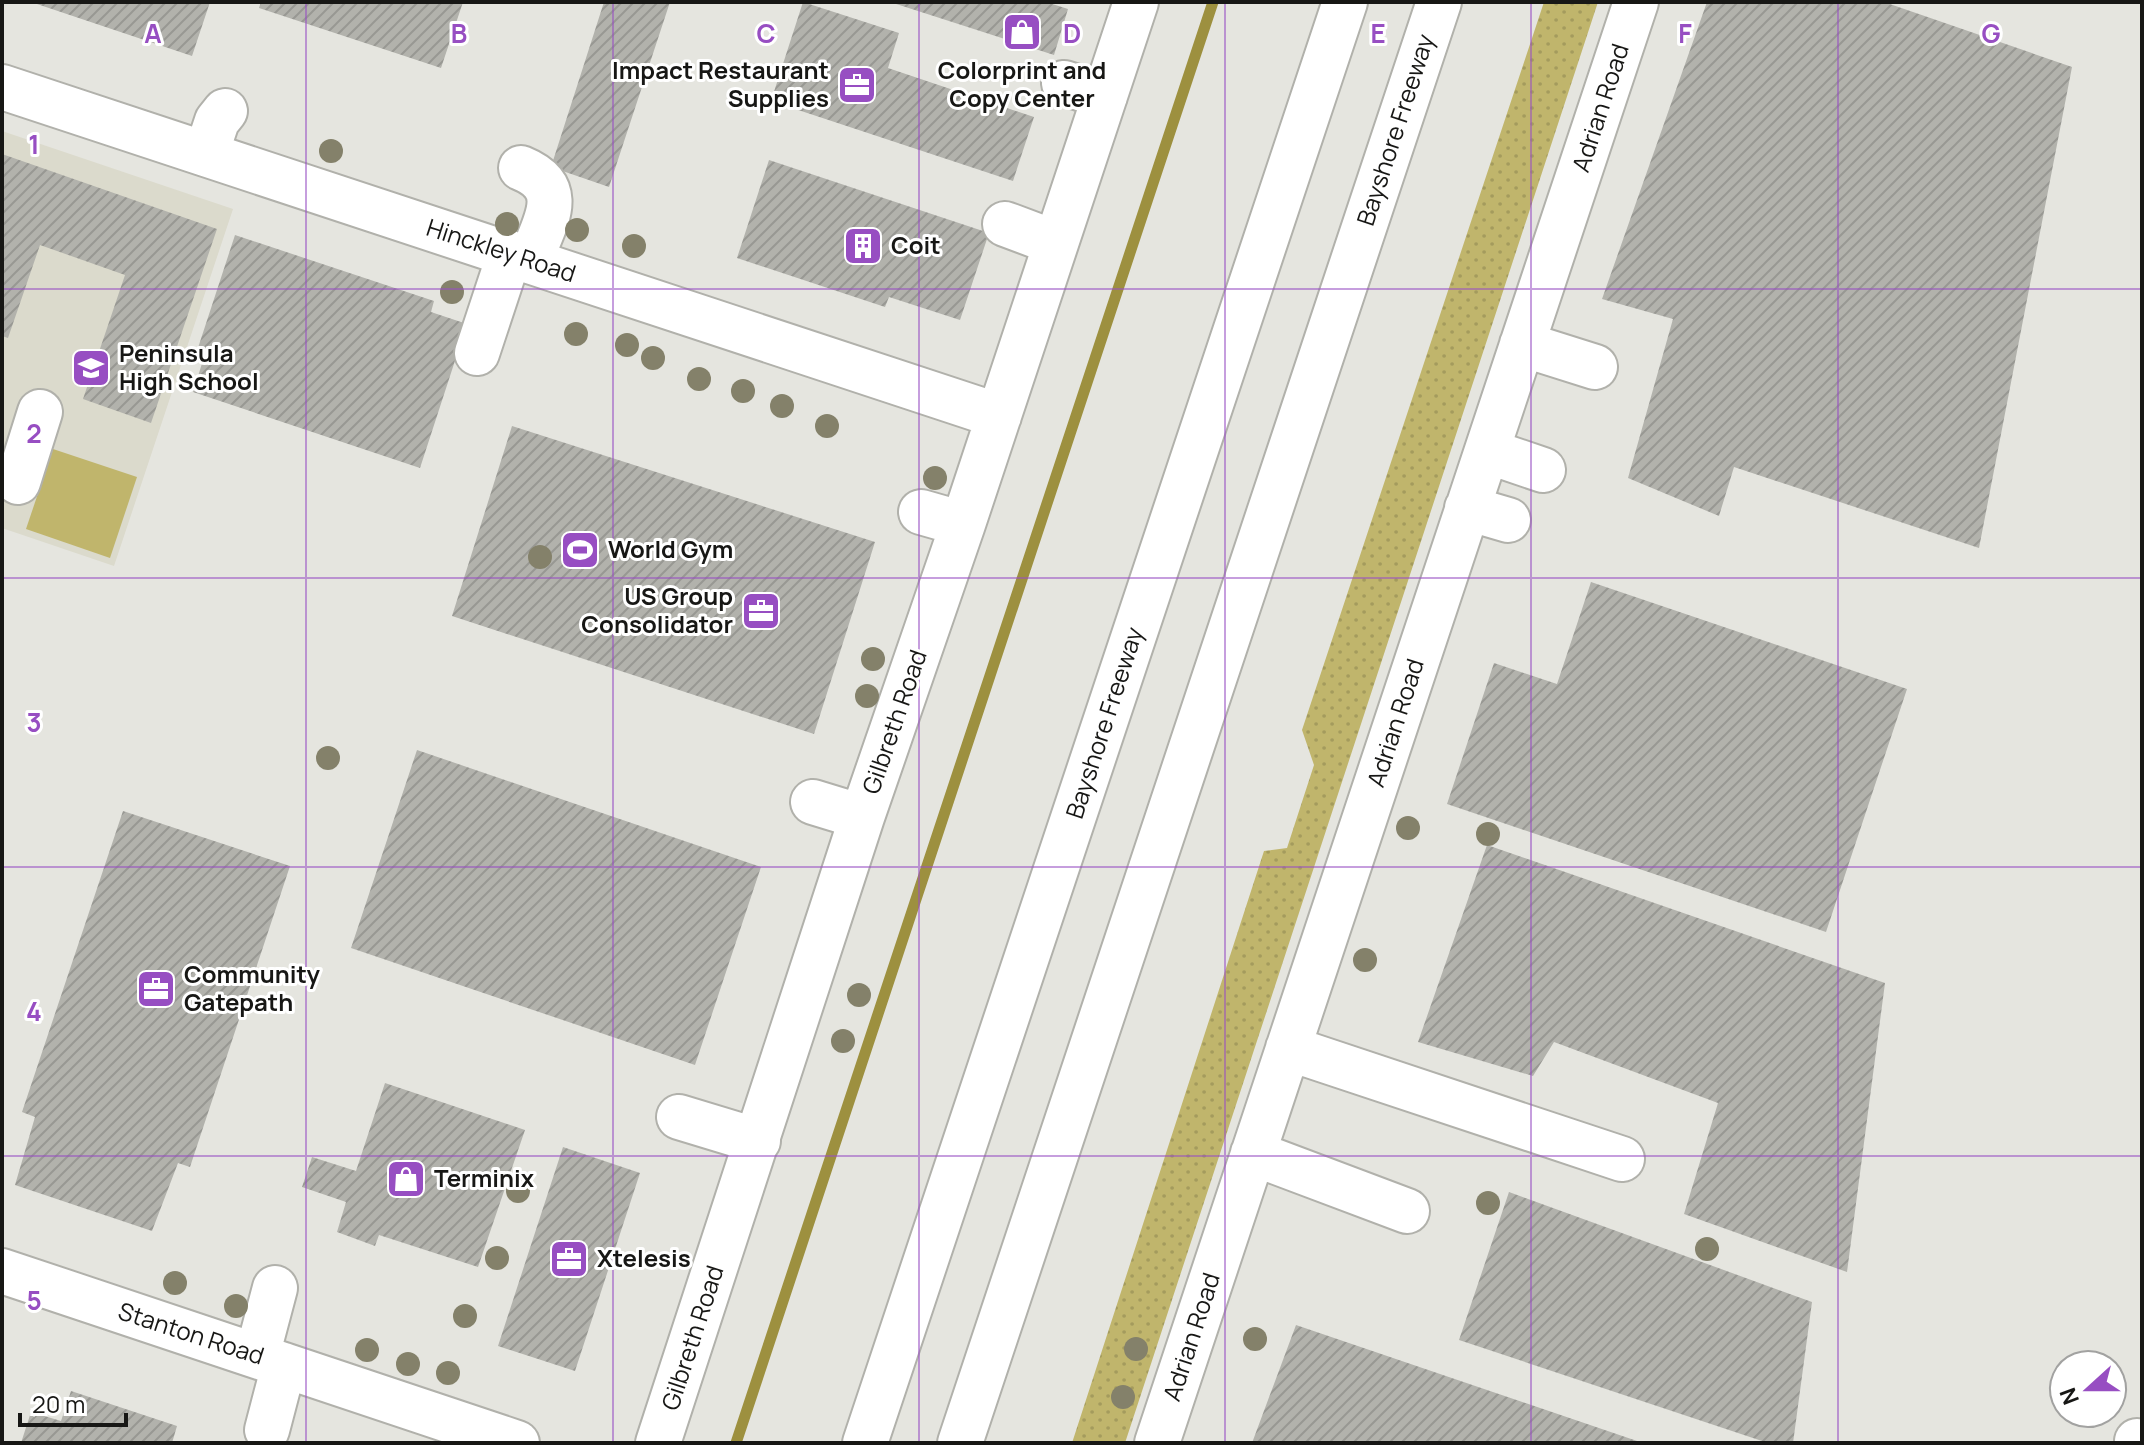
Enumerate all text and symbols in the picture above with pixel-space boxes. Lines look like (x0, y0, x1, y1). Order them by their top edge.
shop icon: Colorprint and Copy Center (1001, 11, 1043, 53)
text: A (144, 15, 162, 51)
text: B (451, 15, 467, 51)
text: C (756, 15, 776, 51)
text: D (1063, 15, 1081, 51)
text: E (1370, 15, 1386, 51)
text: F (1678, 15, 1692, 51)
text: G (1981, 15, 2001, 51)
street label: Bayshore Freeway (1348, 29, 1441, 229)
street label: Adrian Road (1563, 39, 1636, 176)
place label: Impact Restaurant Supplies (612, 53, 829, 114)
place label: Colorprint and Copy Center (938, 53, 1106, 114)
office icon: Impact Restaurant Supplies (836, 64, 878, 106)
text: 1 (28, 126, 40, 162)
street label: Hinckley Road (423, 210, 580, 289)
building icon: Coit (842, 225, 884, 267)
place label: Coit (891, 228, 941, 261)
place label: Peninsula High School (119, 336, 259, 397)
school or university icon: Peninsula High School (70, 347, 112, 389)
text: 2 (26, 415, 42, 451)
sports icon: World Gym (559, 529, 601, 571)
place label: World Gym (608, 532, 733, 565)
place label: US Group Consolidator (581, 579, 733, 640)
office icon: US Group Consolidator (740, 590, 782, 632)
street label: Bayshore Freeway (1057, 622, 1150, 822)
street label: Gilbreth Road (854, 645, 934, 798)
street label: Adrian Road (1358, 654, 1431, 791)
text: 3 (26, 704, 42, 740)
place label: Community Gatepath (184, 957, 320, 1018)
office icon: Community Gatepath (135, 968, 177, 1010)
text: 4 (26, 993, 42, 1029)
shop icon: Terminix (385, 1158, 427, 1200)
place label: Terminix (434, 1161, 535, 1194)
office icon: Xtelesis (548, 1238, 590, 1280)
place label: Xtelesis (597, 1241, 691, 1274)
street label: Gilbreth Road (653, 1261, 730, 1414)
street label: Adrian Road (1154, 1268, 1227, 1405)
text: 5 (26, 1282, 42, 1318)
street label: Stanton Road (114, 1294, 268, 1372)
north arrow (2048, 1349, 2128, 1429)
scale bar (20, 1377, 126, 1427)
text: N (2052, 1383, 2086, 1409)
text: 20 m (32, 1387, 85, 1420)

